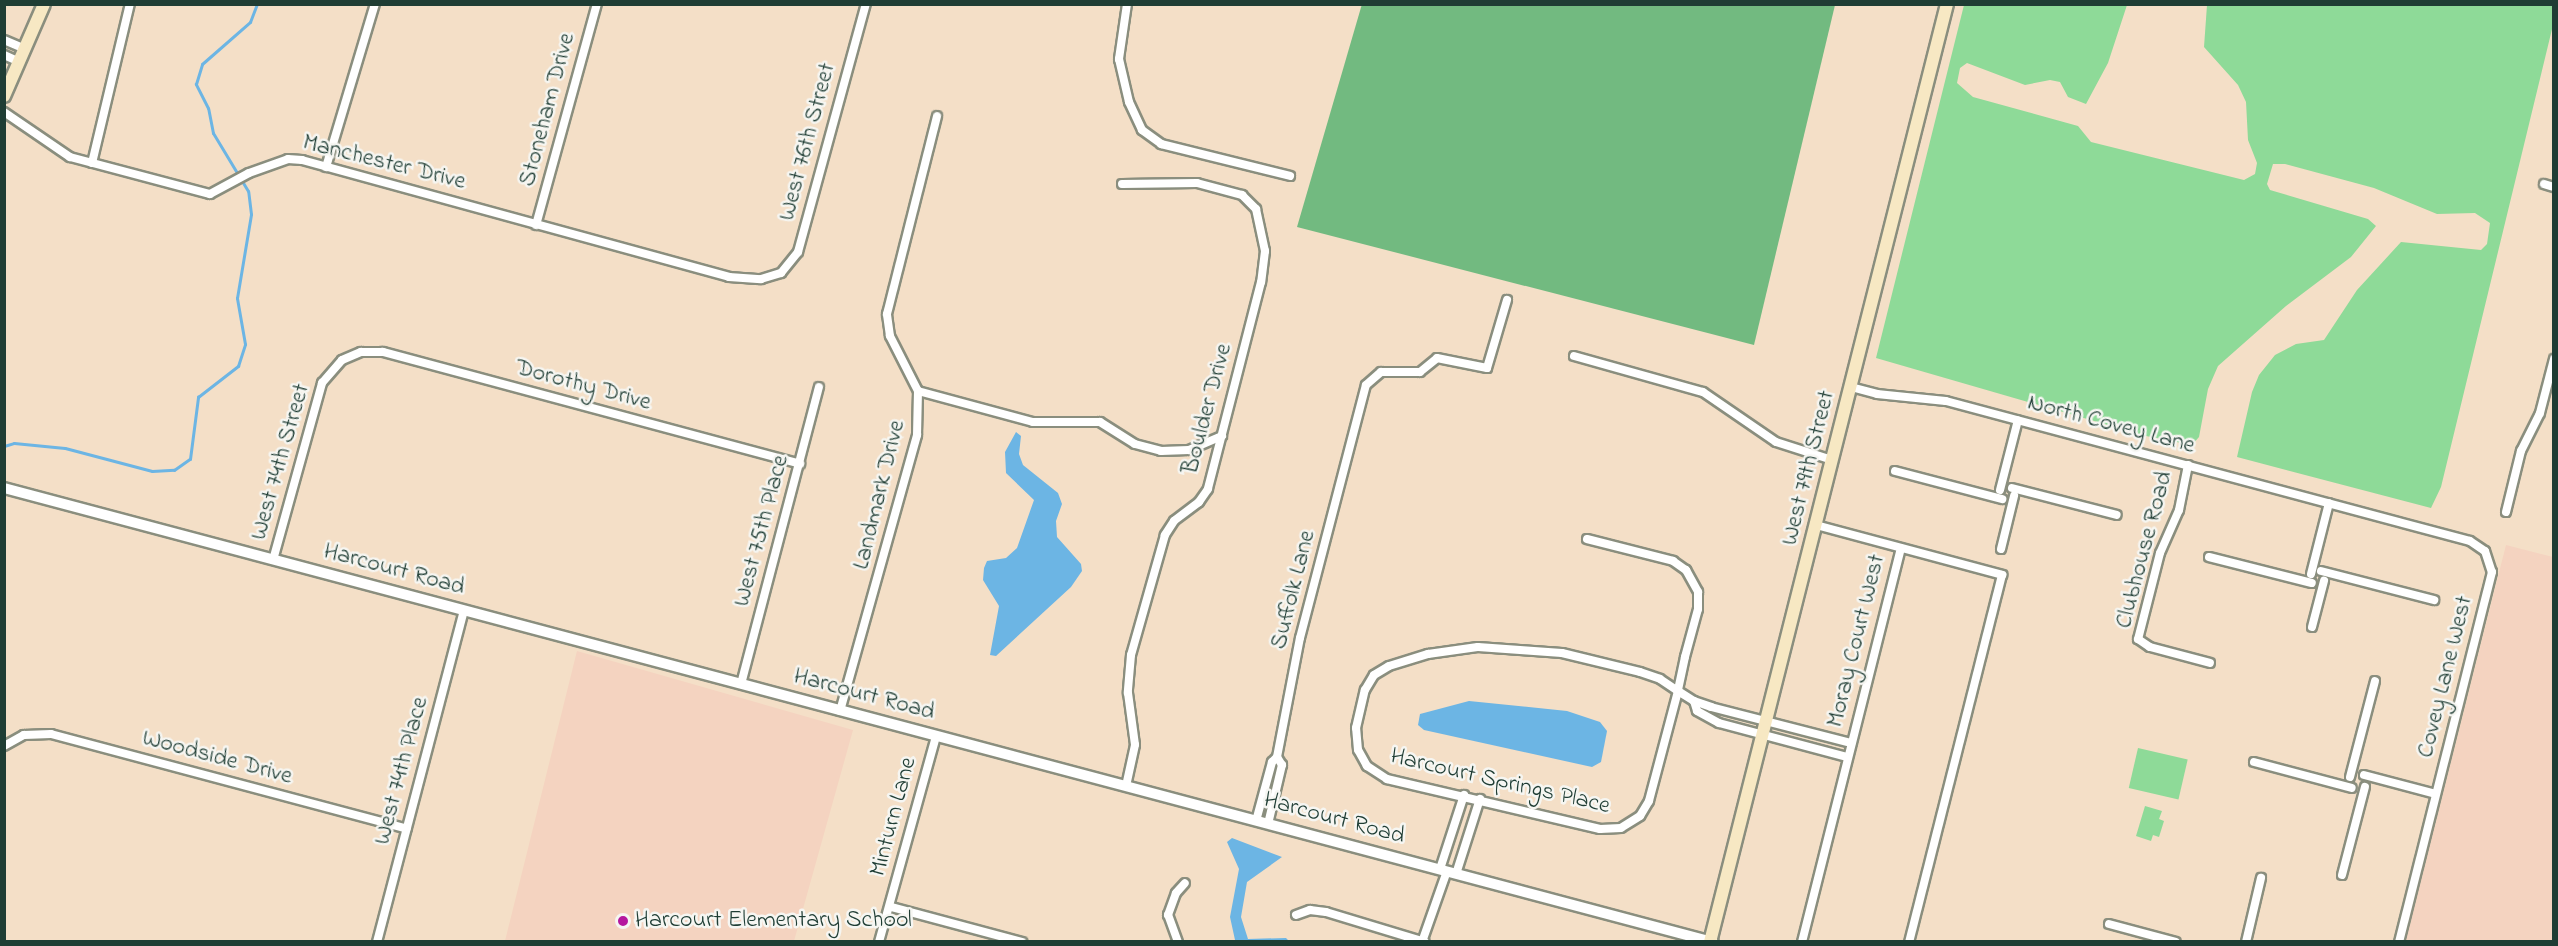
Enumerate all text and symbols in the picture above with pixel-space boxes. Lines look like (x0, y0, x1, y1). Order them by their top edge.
street label: Stoneham Drive (514, 30, 582, 190)
street label: West 76th Street (773, 60, 843, 224)
street label: Manchester Drive (300, 129, 468, 197)
street label: Boulder Drive (1177, 341, 1239, 477)
street label: Dorothy Drive (512, 354, 654, 418)
street label: West 74th Street (245, 380, 317, 544)
street label: West 79th Street (1776, 388, 1842, 548)
street label: North Covey Lane (2024, 389, 2198, 461)
street label: Landmark Drive (848, 417, 912, 573)
street label: West 75th Place (728, 452, 796, 610)
street label: Clubhouse Road (2110, 468, 2180, 632)
street label: Suffolk Lane (1265, 528, 1323, 652)
street label: Harcourt Road (320, 537, 468, 603)
street label: Moray Court West (1822, 552, 1892, 730)
street label: Covey Lane West (2412, 593, 2480, 761)
street label: Harcourt Road (790, 662, 938, 728)
street label: West 74th Place (368, 694, 436, 848)
street label: Woodside Drive (139, 724, 295, 792)
street label: Harcourt Springs Place (1387, 743, 1613, 821)
street label: Minturn Lane (864, 754, 924, 880)
street label: Harcourt Road (1260, 786, 1408, 852)
place label: Harcourt Elementary School (635, 907, 912, 935)
marker: Harcourt Elementary School (616, 914, 630, 928)

